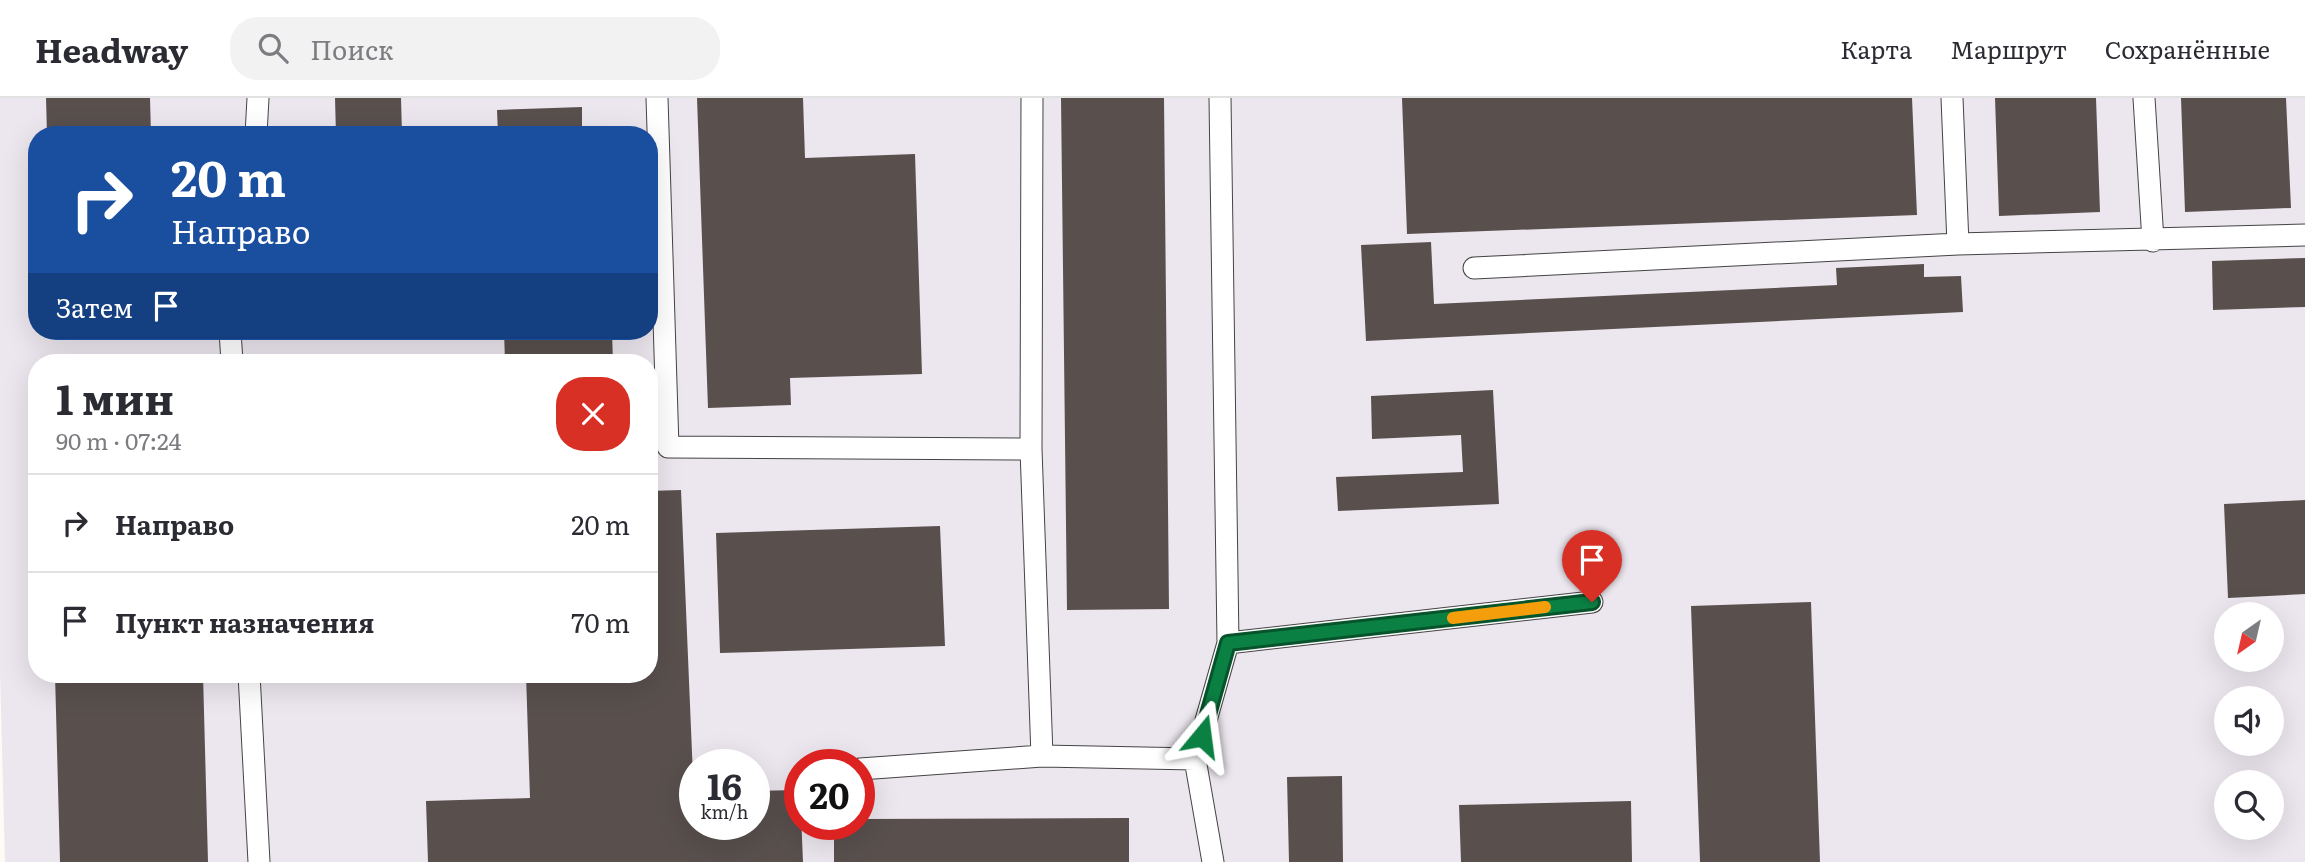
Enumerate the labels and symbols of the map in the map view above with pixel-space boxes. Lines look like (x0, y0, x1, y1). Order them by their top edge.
pin (1562, 530, 1622, 602)
north arrow (2214, 602, 2284, 672)
position arrow (1165, 699, 1239, 773)
speed limit sign: 20 (784, 749, 875, 840)

